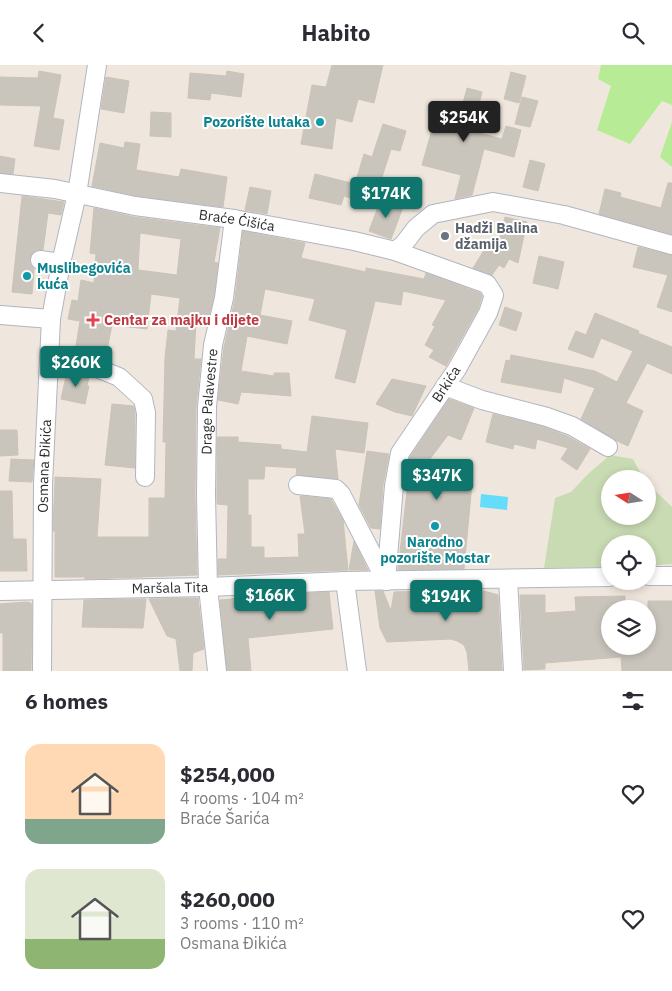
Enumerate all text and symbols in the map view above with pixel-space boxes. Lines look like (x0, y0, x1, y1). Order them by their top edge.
text: Habito (302, 18, 370, 47)
icon: back (25, 19, 53, 47)
icon: search (619, 19, 647, 47)
pin: $254K (429, 101, 499, 143)
text: $254K (439, 107, 489, 127)
place label: Pozorište lutaka (203, 113, 310, 131)
marker: Pozorište lutaka (314, 116, 326, 128)
pin: $174K (351, 177, 421, 219)
text: $174K (361, 183, 411, 203)
street label: Braće Ćišića (198, 205, 277, 235)
place label: Hadži Balina džamija (455, 219, 538, 253)
marker: Hadži Balina džamija (439, 230, 451, 242)
place label: Muslibegovića kuća (37, 259, 131, 293)
marker: Muslibegovića kuća (21, 270, 33, 282)
place label: Centar za majku i dijete (104, 311, 259, 329)
marker: Centar za majku i dijete (86, 313, 100, 327)
pin: $260K (41, 345, 111, 388)
street label: Drage Palavestre (197, 347, 222, 455)
text: $260K (51, 352, 101, 372)
street label: Brkića (428, 362, 465, 406)
street label: Osmana Đikića (34, 418, 55, 513)
pin: $347K (402, 459, 472, 501)
text: $347K (412, 465, 462, 485)
north arrow (601, 470, 656, 525)
map controls (601, 470, 656, 655)
marker: Narodno pozorište Mostar (429, 520, 441, 532)
place label: Narodno pozorište Mostar (380, 533, 490, 567)
button: locate (601, 535, 656, 590)
street label: Maršala Tita (131, 578, 209, 597)
pin: $166K (235, 579, 305, 621)
pin: $194K (411, 579, 481, 622)
text: $166K (245, 585, 295, 605)
text: $194K (421, 586, 471, 606)
button: layers (601, 600, 656, 655)
text: 6 homes (25, 687, 108, 715)
icon: filters (619, 687, 647, 715)
text: $254,000 (180, 760, 275, 788)
icon: home (65, 764, 125, 824)
icon: heart (619, 780, 647, 808)
text: 4 rooms · 104 m² (180, 788, 304, 808)
text: Braće Šarića (180, 808, 270, 828)
text: $260,000 (180, 885, 275, 913)
icon: home (65, 889, 125, 949)
icon: heart (619, 905, 647, 933)
text: 3 rooms · 110 m² (180, 913, 304, 933)
text: Osmana Đikića (180, 933, 287, 953)

